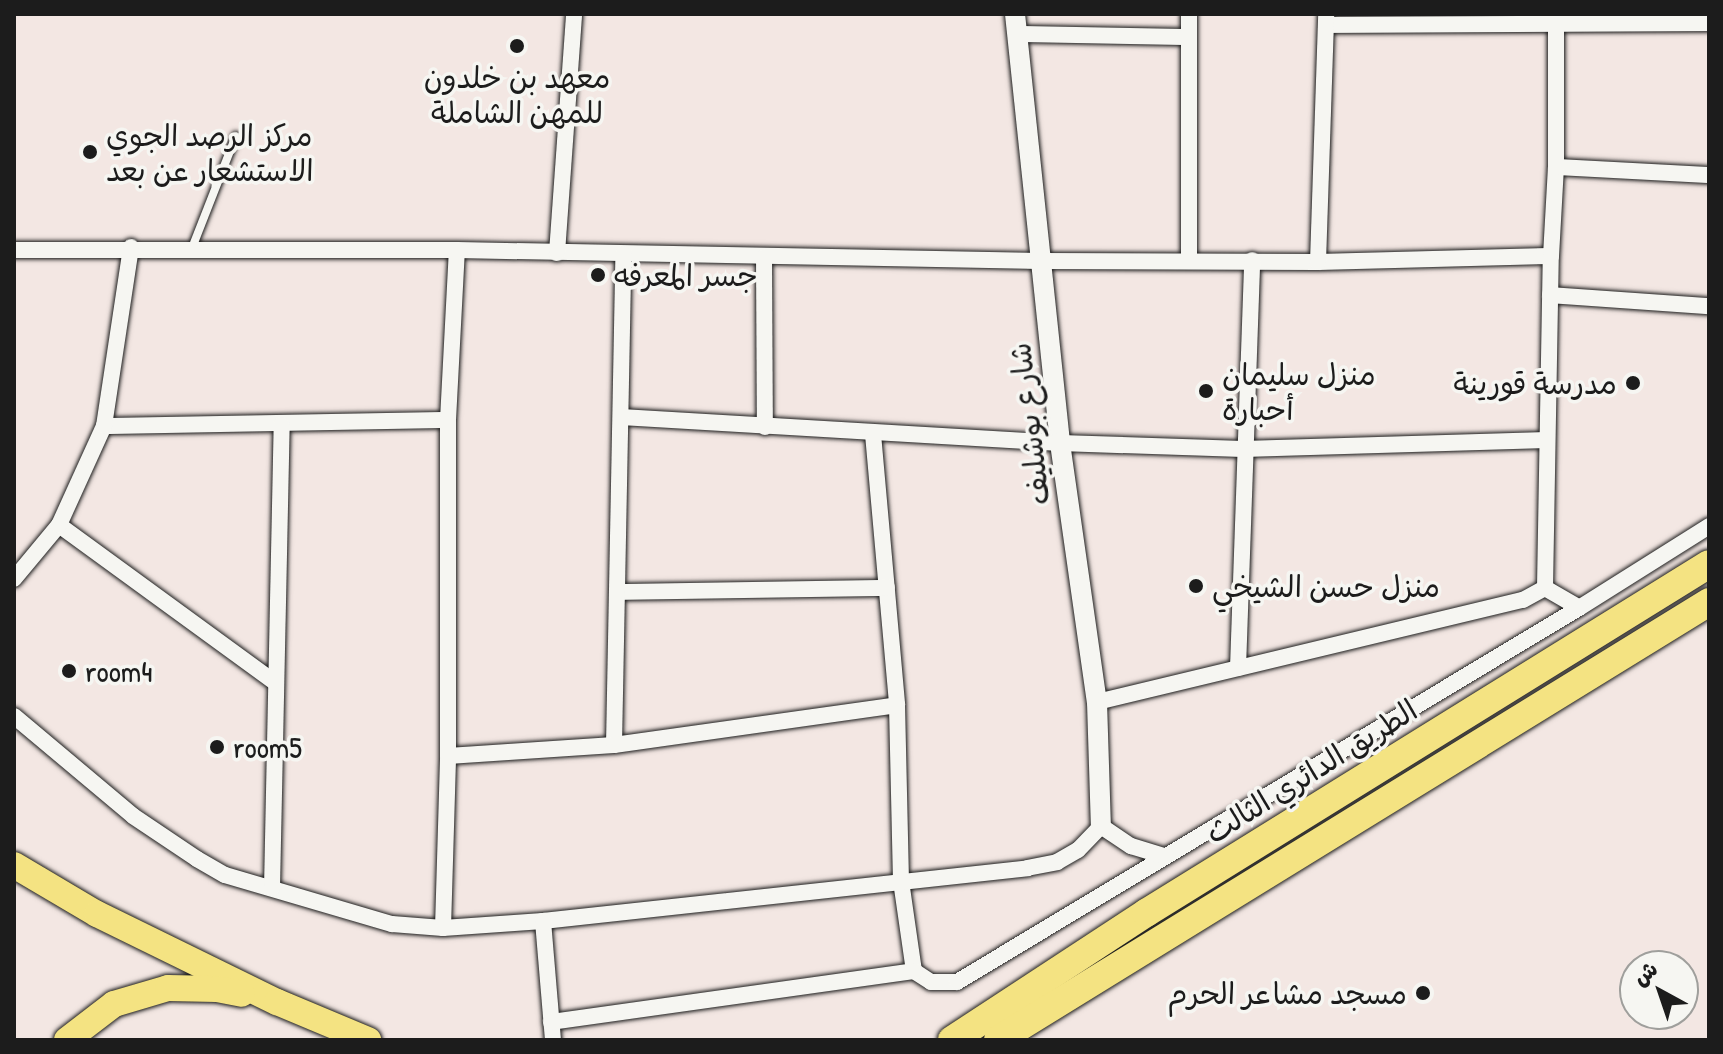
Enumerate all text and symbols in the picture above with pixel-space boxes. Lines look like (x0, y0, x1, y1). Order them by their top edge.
marker: معهد بن خلدون للمهن الشاملة (508, 37, 526, 55)
place label: معهد بن خلدون للمهن الشاملة (424, 59, 610, 130)
place label: مركز الرصد الجوي الاستشعار عن بعد (106, 117, 314, 188)
marker: مركز الرصد الجوي الاستشعار عن بعد (81, 143, 99, 161)
place label: جسر المعرفه (614, 257, 758, 293)
marker: جسر المعرفه (589, 266, 607, 284)
street label: شارع بوشليف (1001, 341, 1057, 507)
place label: منزل سليمان أحبارة (1222, 356, 1376, 426)
place label: مدرسة قورينة (1453, 365, 1617, 401)
marker: مدرسة قورينة (1624, 374, 1642, 392)
marker: منزل سليمان أحبارة (1197, 382, 1215, 400)
place label: منزل حسن الشيخي (1212, 568, 1440, 604)
marker: منزل حسن الشيخي (1187, 577, 1205, 595)
place label: room4 (85, 653, 152, 689)
marker: room4 (60, 662, 78, 680)
street label: الطريق الدائري الثالث (1198, 691, 1424, 851)
place label: room5 (233, 729, 302, 765)
marker: room5 (208, 738, 226, 756)
north arrow (1619, 950, 1699, 1030)
text: ش (1626, 954, 1664, 992)
place label: مسجد مشاعر الحرم (1167, 975, 1407, 1011)
marker: مسجد مشاعر الحرم (1414, 984, 1432, 1002)

